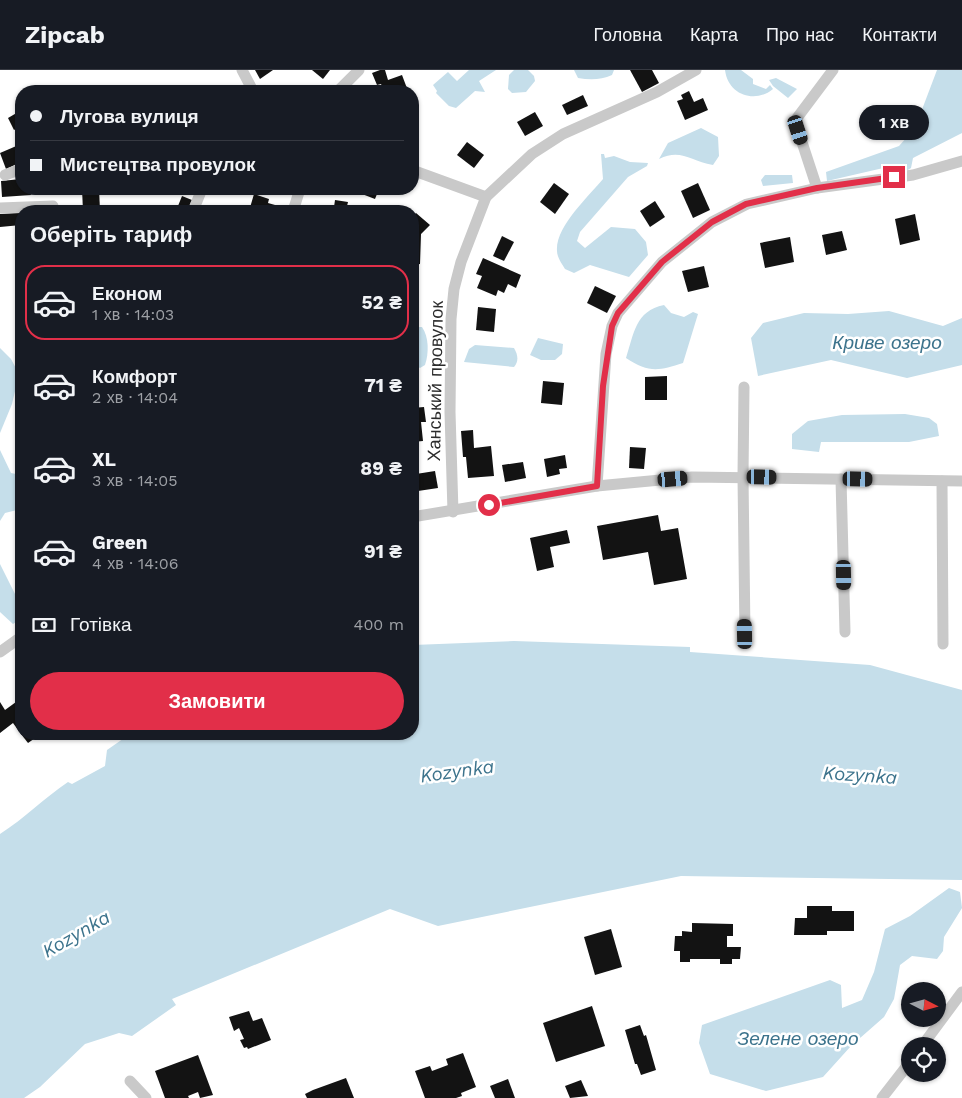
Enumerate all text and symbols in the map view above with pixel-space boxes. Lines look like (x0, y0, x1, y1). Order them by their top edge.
text: Zipcab (25, 21, 105, 49)
text: Головна (594, 24, 662, 45)
text: Карта (690, 24, 738, 45)
text: Про нас (766, 24, 834, 45)
text: Контакти (862, 24, 937, 45)
callout: 1 хв (859, 104, 929, 140)
text: Лугова вулиця (60, 105, 199, 128)
car (786, 113, 809, 147)
text: 1 хв (879, 113, 909, 132)
text: Мистецтва провулок (60, 153, 256, 176)
route end (883, 166, 905, 188)
text: Оберіть тариф (30, 222, 192, 247)
icon: car (32, 280, 77, 325)
text: Економ (92, 282, 162, 305)
text: 52 ₴ (361, 291, 402, 314)
street label: Ханський провулок (423, 300, 447, 461)
text: 1 хв · 14:03 (92, 305, 174, 324)
water label: Криве озеро (832, 331, 942, 354)
icon: car (32, 363, 77, 408)
text: Комфорт (92, 365, 177, 388)
text: 71 ₴ (364, 374, 402, 397)
text: 2 хв · 14:04 (92, 388, 178, 407)
icon: car (32, 446, 77, 491)
text: XL (92, 448, 116, 471)
text: 89 ₴ (360, 457, 402, 480)
car (746, 469, 777, 485)
car (657, 470, 688, 488)
text: 3 хв · 14:05 (92, 471, 178, 490)
car (842, 471, 873, 487)
route start (478, 494, 500, 516)
icon: car (32, 529, 77, 574)
text: Green (92, 531, 148, 554)
text: 91 ₴ (364, 540, 402, 563)
text: 4 хв · 14:06 (92, 554, 178, 573)
car (836, 560, 851, 590)
icon: cash (30, 611, 58, 639)
text: Готівка (70, 613, 131, 636)
text: 400 m (354, 615, 404, 634)
car (737, 619, 752, 649)
button: Замовити (30, 672, 404, 730)
water label: Kozynka (418, 754, 496, 788)
water label: Kozynka (822, 761, 898, 789)
water label: Kozynka (38, 905, 114, 963)
north arrow (901, 982, 946, 1028)
map controls (901, 982, 946, 1082)
water label: Зелене озеро (738, 1027, 858, 1050)
button: locate (901, 1037, 946, 1082)

